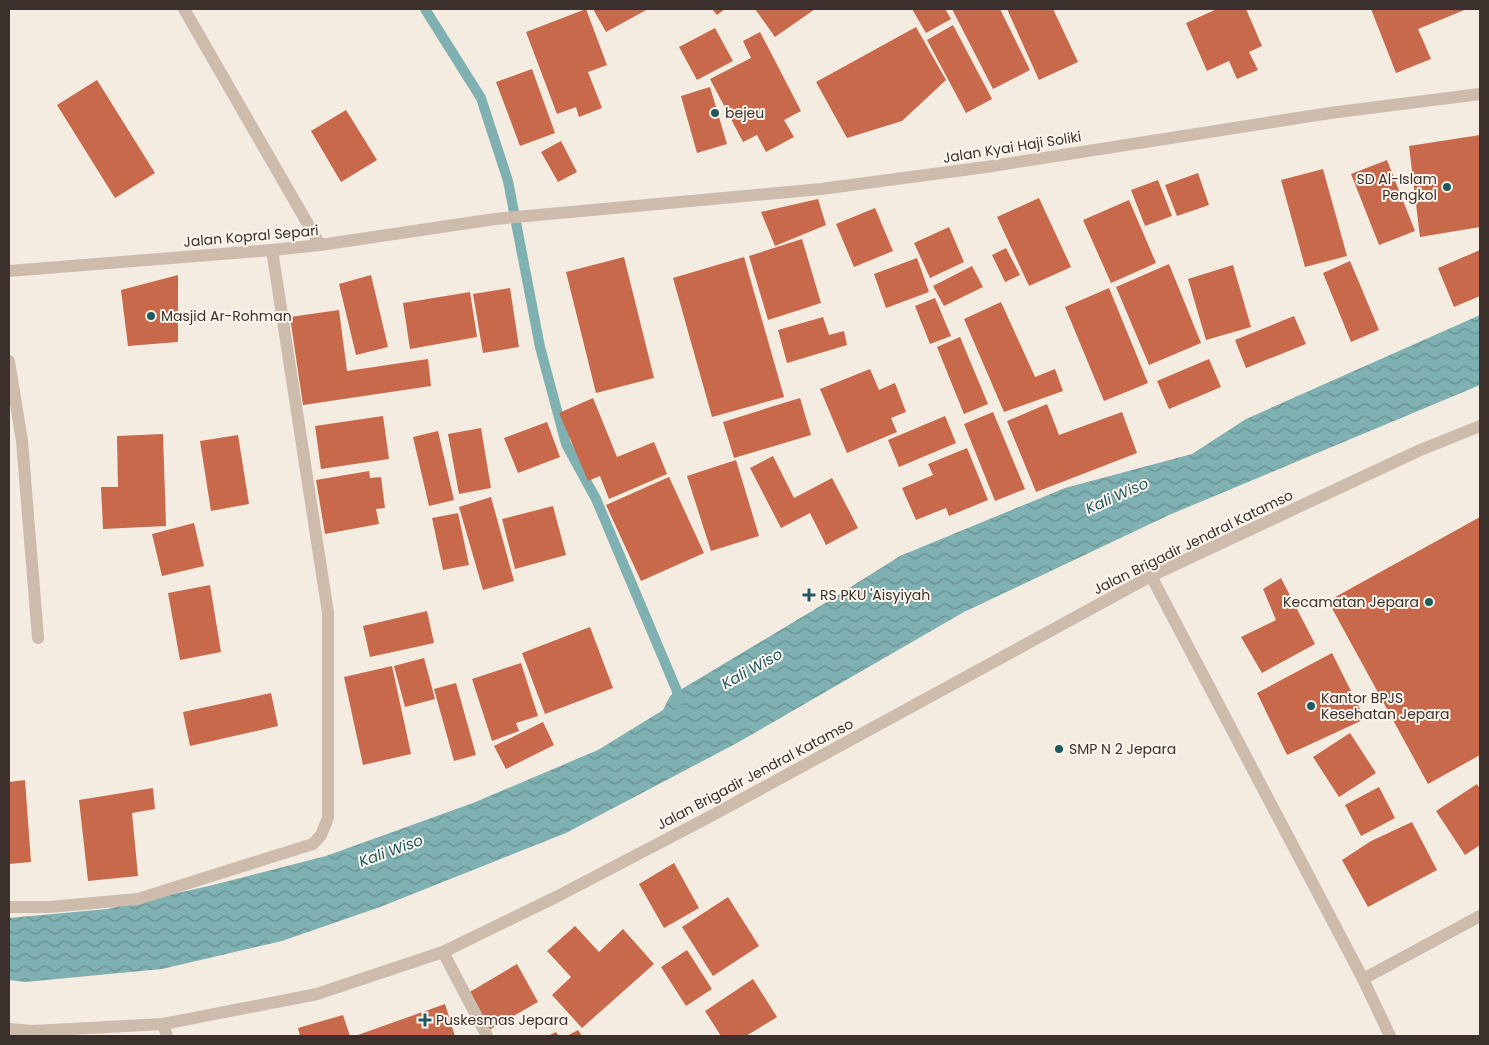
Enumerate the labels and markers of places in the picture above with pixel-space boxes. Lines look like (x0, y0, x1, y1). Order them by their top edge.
place label: bejeu (725, 103, 764, 123)
marker: bejeu (709, 107, 721, 119)
place label: SD Al-Islam Pengkol (1356, 169, 1437, 205)
marker: SD Al-Islam Pengkol (1441, 181, 1453, 193)
place label: Masjid Ar-Rohman (161, 306, 292, 326)
marker: Masjid Ar-Rohman (145, 310, 157, 322)
place label: RS PKU 'Aisyiyah (820, 585, 930, 605)
marker: RS PKU 'Aisyiyah (802, 588, 816, 602)
place label: Kecamatan Jepara (1283, 592, 1419, 612)
marker: Kecamatan Jepara (1423, 596, 1435, 608)
place label: Kantor BPJS Kesehatan Jepara (1321, 688, 1449, 724)
marker: Kantor BPJS Kesehatan Jepara (1305, 700, 1317, 712)
place label: SMP N 2 Jepara (1069, 739, 1176, 759)
marker: SMP N 2 Jepara (1053, 743, 1065, 755)
place label: Puskesmas Jepara (436, 1010, 568, 1030)
marker: Puskesmas Jepara (418, 1013, 432, 1027)

